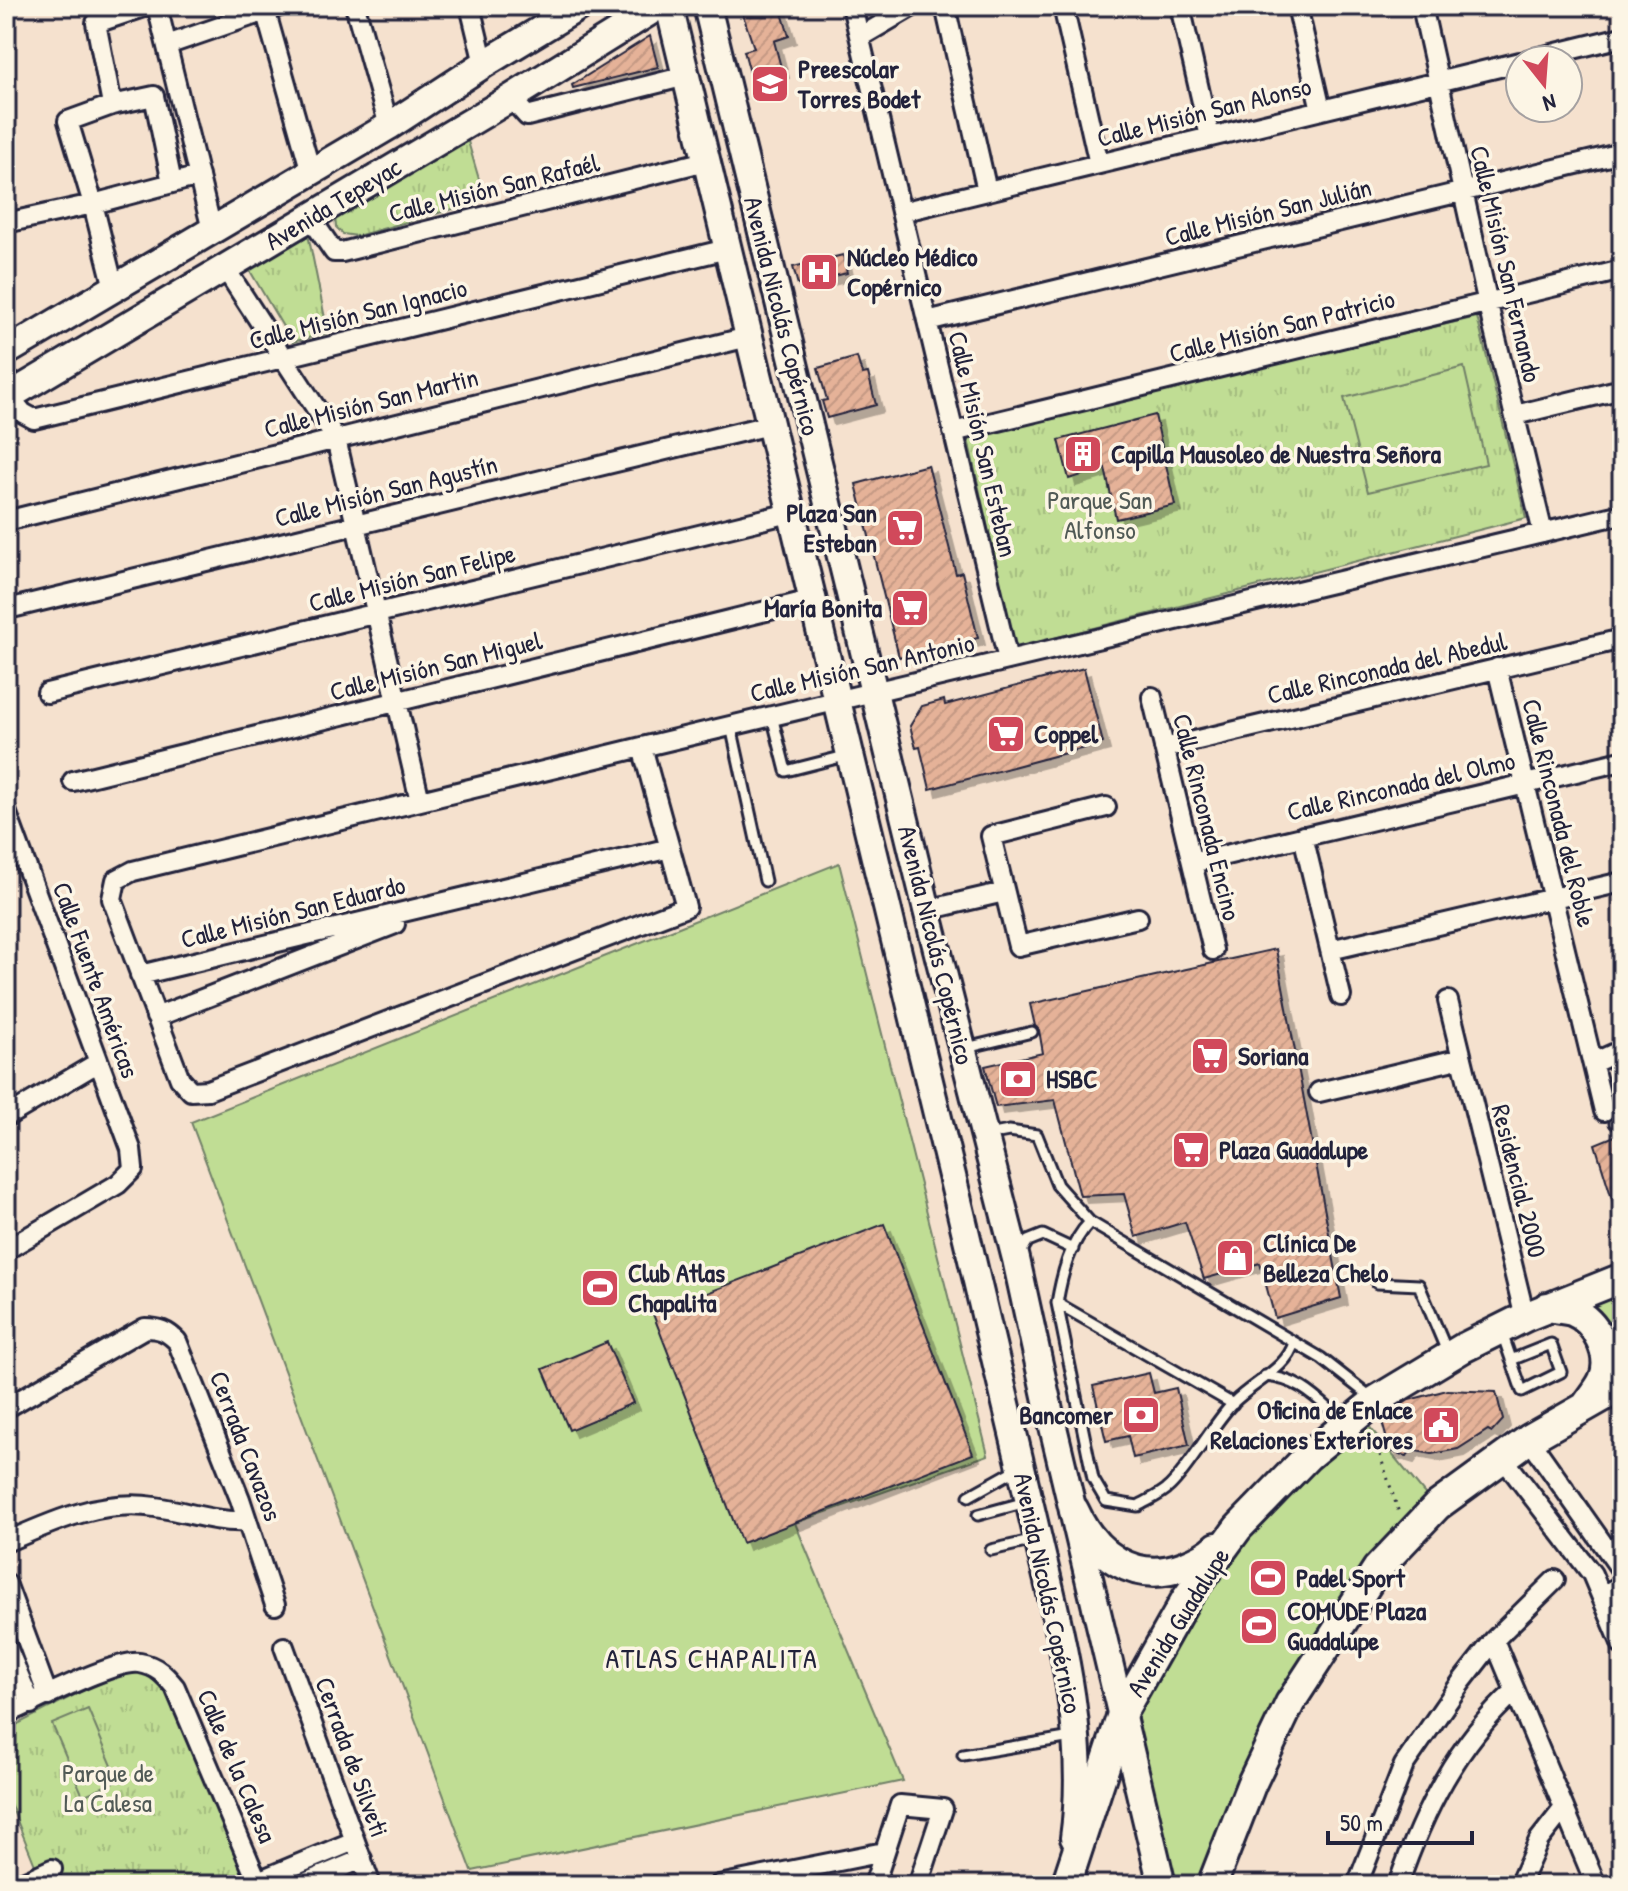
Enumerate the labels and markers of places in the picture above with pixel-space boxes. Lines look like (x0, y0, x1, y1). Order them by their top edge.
place label: Preescolar Torres Bodet (797, 51, 921, 116)
school or university icon: Preescolar Torres Bodet (749, 63, 791, 105)
place label: Núcleo Médico Copérnico (847, 239, 978, 305)
hospital icon: Núcleo Médico Copérnico (798, 251, 840, 293)
building icon: Capilla Mausoleo de Nuestra Señora (1062, 433, 1104, 475)
place label: Capilla Mausoleo de Nuestra Señora (1111, 436, 1442, 472)
place label: Plaza San Esteban (786, 495, 877, 560)
supermarket icon: Plaza San Esteban (884, 507, 926, 549)
supermarket icon: María Bonita (889, 587, 931, 629)
place label: María Bonita (764, 590, 883, 625)
supermarket icon: Coppel (985, 713, 1027, 755)
place label: Coppel (1034, 716, 1099, 752)
supermarket icon: Soriana (1189, 1035, 1231, 1077)
place label: Soriana (1238, 1038, 1309, 1073)
bank icon: HSBC (997, 1058, 1039, 1100)
place label: HSBC (1046, 1061, 1098, 1096)
supermarket icon: Plaza Guadalupe (1170, 1129, 1212, 1171)
place label: Plaza Guadalupe (1219, 1132, 1369, 1168)
place label: Clínica De Belleza Chelo (1263, 1225, 1389, 1290)
shop icon: Clínica De Belleza Chelo (1214, 1237, 1256, 1279)
place label: Club Atlas Chapalita (628, 1255, 725, 1321)
sports icon: Club Atlas Chapalita (579, 1267, 621, 1309)
place label: Oficina de Enlace Relaciones Exteriores (1210, 1392, 1414, 1457)
bank icon: Bancomer (1120, 1394, 1162, 1436)
place label: Bancomer (1019, 1397, 1114, 1432)
public building icon: Oficina de Enlace Relaciones Exteriores (1420, 1404, 1462, 1446)
sports icon: Padel Sport (1247, 1557, 1289, 1599)
place label: Padel Sport (1296, 1560, 1406, 1596)
place label: COMUDE Plaza Guadalupe (1287, 1593, 1427, 1659)
sports icon: COMUDE Plaza Guadalupe (1238, 1605, 1280, 1647)

